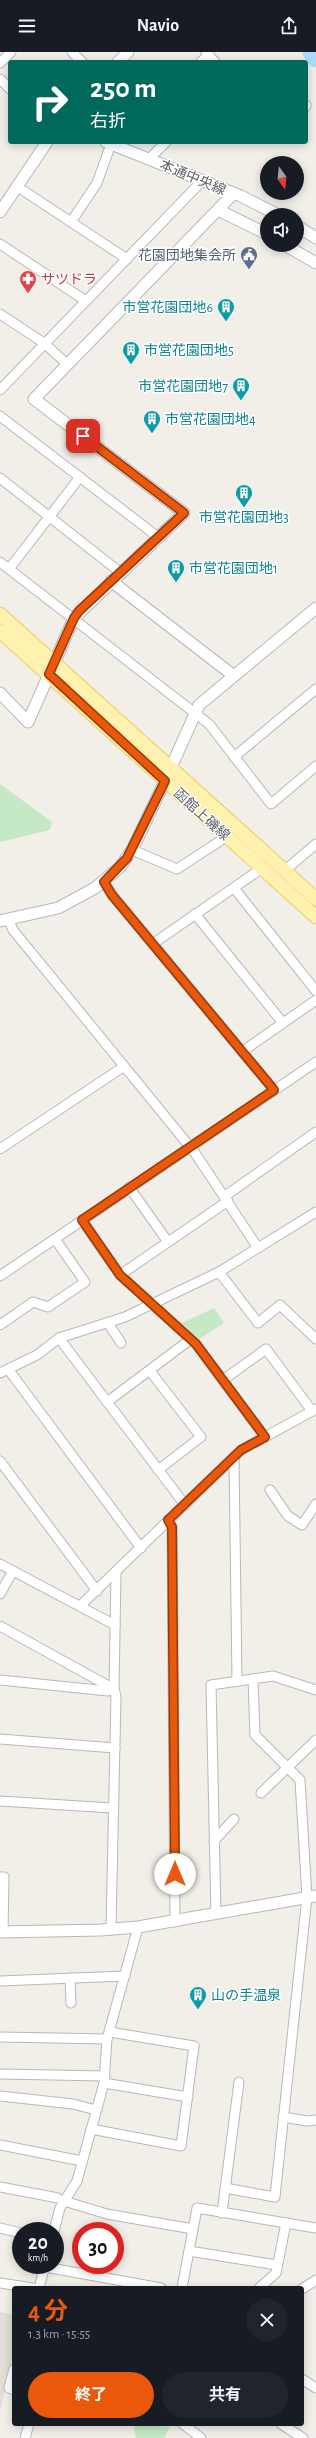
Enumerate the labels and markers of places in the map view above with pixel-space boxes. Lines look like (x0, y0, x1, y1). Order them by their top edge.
public building icon: 花園団地集会所 (239, 245, 259, 270)
place label: 花園団地集会所 (138, 248, 236, 263)
pharmacy icon: サツドラ (18, 269, 38, 294)
place label: サツドラ (41, 273, 97, 287)
building icon: 市営花園団地6 (216, 297, 236, 322)
place label: 市営花園団地6 (122, 300, 213, 315)
building icon: 市営花園団地5 (121, 340, 141, 365)
place label: 市営花園団地5 (144, 343, 234, 358)
building icon: 市営花園団地7 (231, 376, 251, 401)
place label: 市営花園団地7 (138, 379, 228, 394)
building icon: 市営花園団地4 (142, 409, 162, 434)
place label: 市営花園団地4 (165, 412, 256, 427)
pin (66, 419, 100, 453)
building icon: 市営花園団地3 (234, 483, 254, 508)
place label: 市営花園団地3 (199, 510, 289, 525)
building icon: 市営花園団地1 (166, 558, 186, 583)
place label: 市営花園団地1 (189, 561, 278, 576)
building icon: 山の手温泉 (188, 1985, 208, 2010)
place label: 山の手温泉 (211, 1987, 281, 2003)

